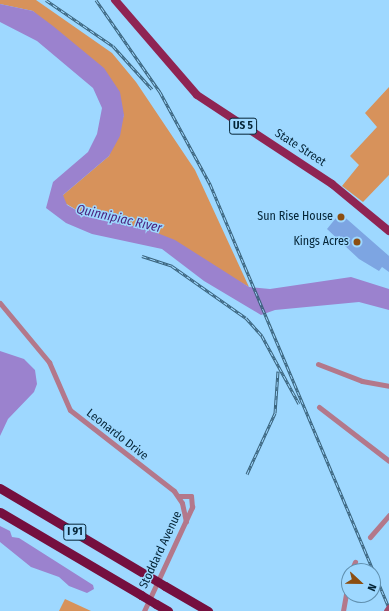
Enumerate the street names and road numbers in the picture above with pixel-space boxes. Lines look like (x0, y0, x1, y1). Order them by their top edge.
road number: US 5 (229, 117, 257, 135)
street label: State Street (272, 126, 328, 170)
street label: Leonardo Drive (83, 406, 151, 464)
street label: Stoddard Avenue (137, 509, 185, 591)
road number: I 91 (63, 523, 87, 541)

